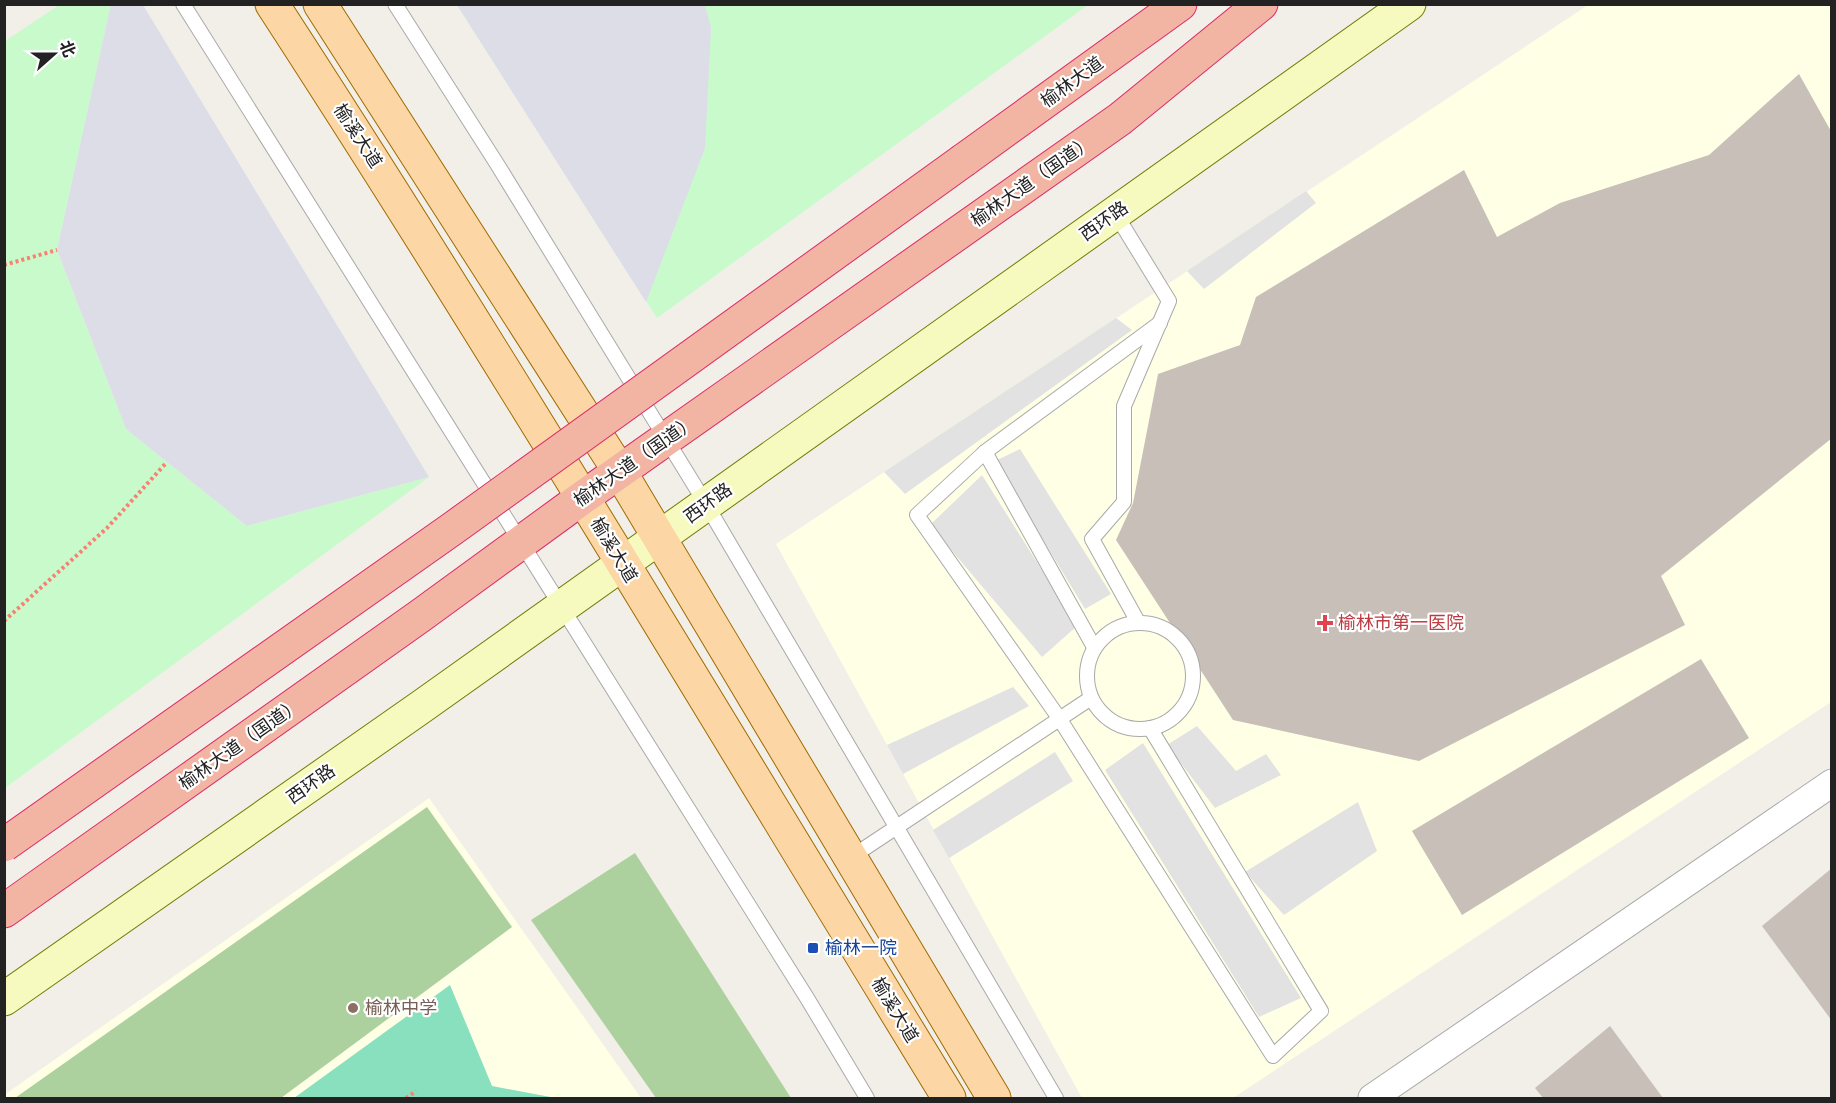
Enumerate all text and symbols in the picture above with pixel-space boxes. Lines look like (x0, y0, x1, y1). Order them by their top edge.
north arrow (24, 24, 84, 84)
text: 北 (56, 38, 79, 60)
street label: 榆林大道 (1036, 52, 1108, 112)
street label: 榆溪大道 (329, 100, 387, 172)
street label: 榆林大道（国道） (967, 131, 1097, 231)
street label: 西环路 (1076, 197, 1132, 245)
street label: 榆林大道（国道） (570, 411, 700, 511)
street label: 西环路 (680, 478, 736, 528)
street label: 榆溪大道 (586, 513, 642, 587)
place label: 榆林市第一医院 (1338, 612, 1464, 634)
marker: 榆林市第一医院 (1316, 614, 1334, 632)
street label: 榆林大道（国道） (175, 694, 305, 794)
street label: 西环路 (283, 760, 339, 808)
place label: 榆林一院 (825, 937, 897, 959)
marker: 榆林一院 (806, 941, 820, 955)
street label: 榆溪大道 (867, 973, 923, 1047)
place label: 榆林中学 (365, 997, 437, 1019)
marker: 榆林中学 (346, 1001, 360, 1015)

